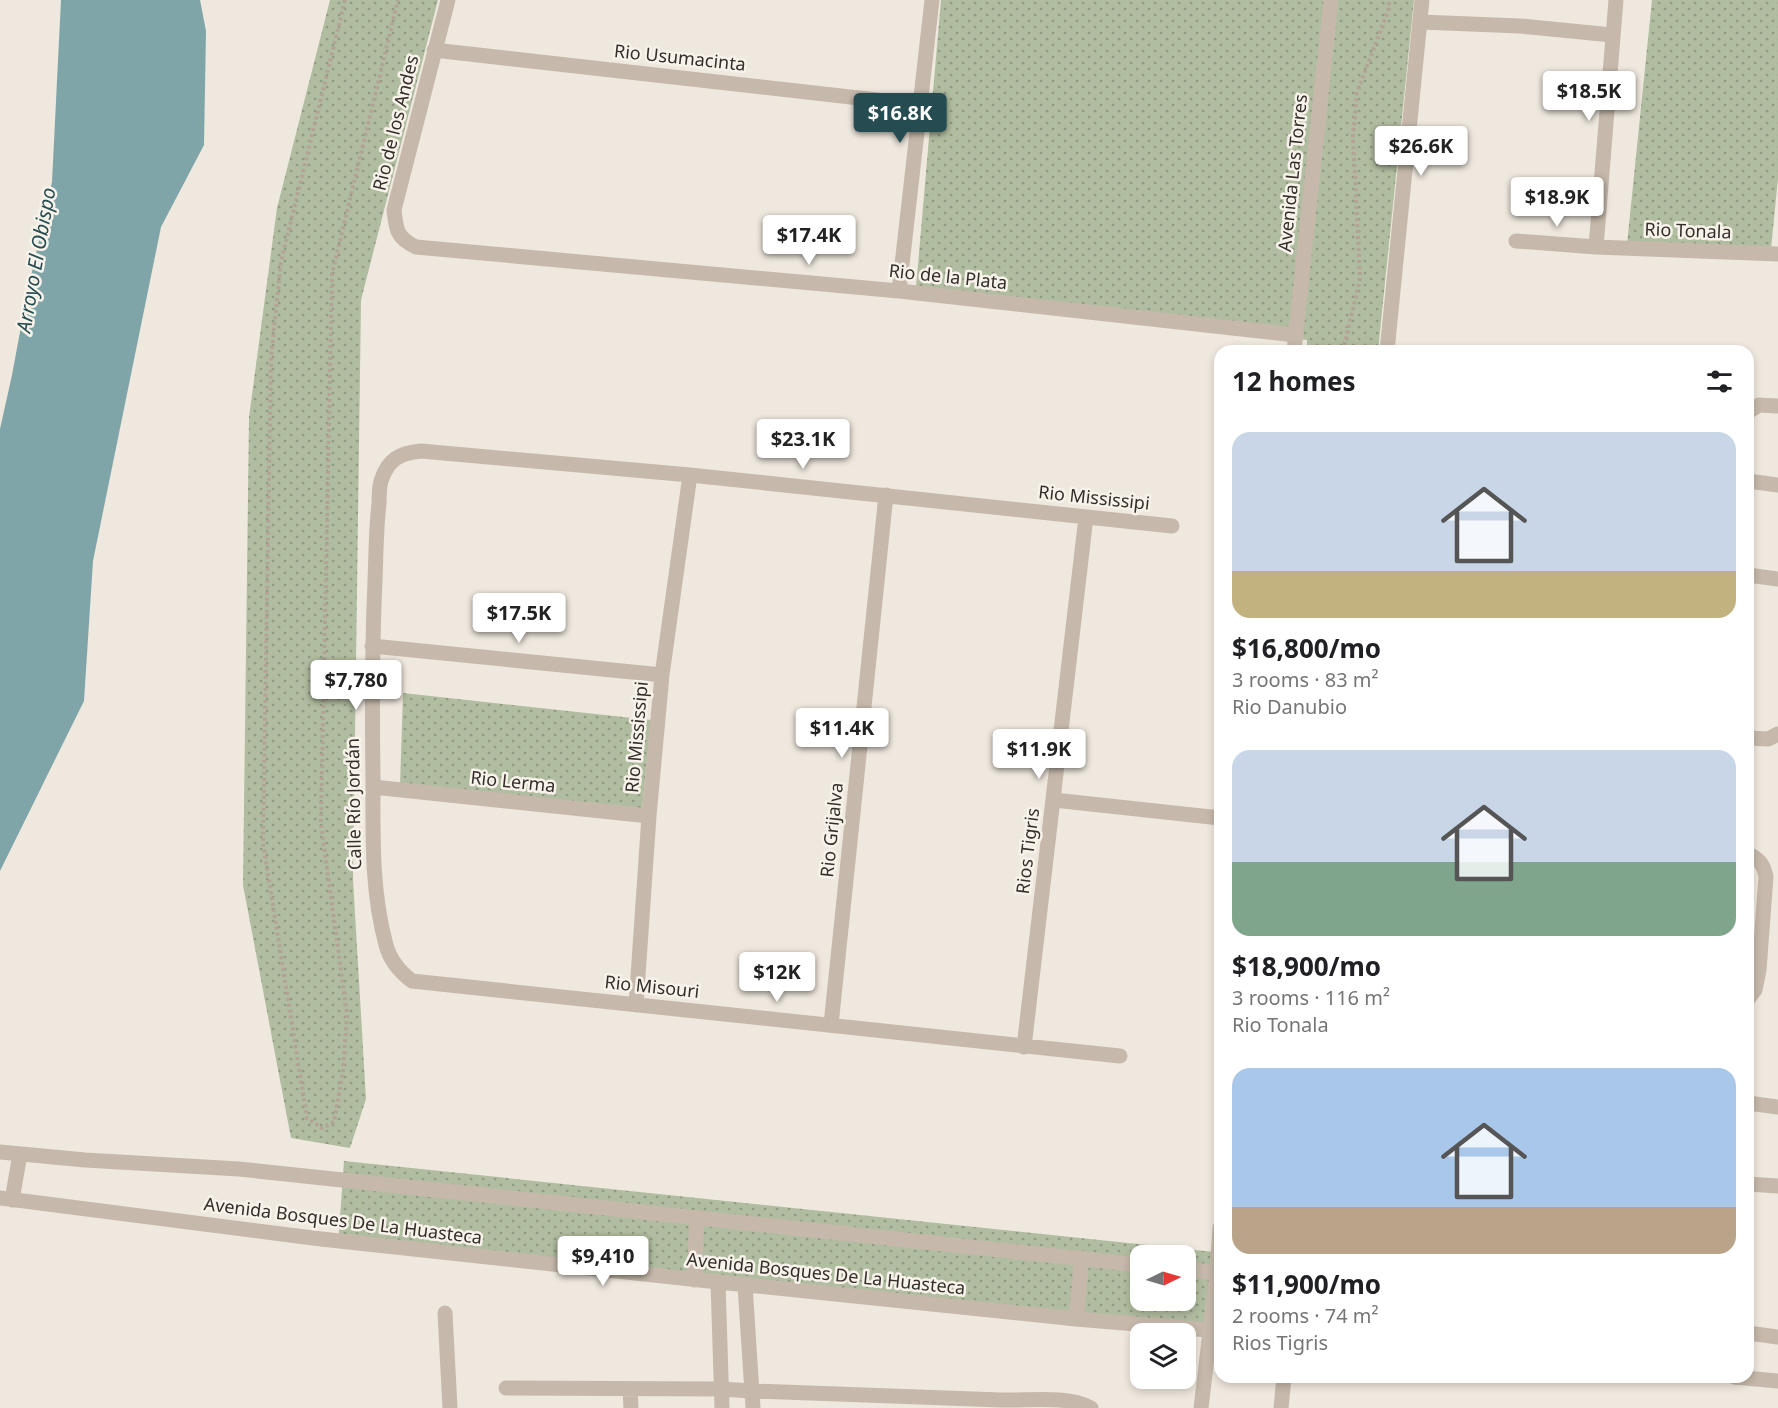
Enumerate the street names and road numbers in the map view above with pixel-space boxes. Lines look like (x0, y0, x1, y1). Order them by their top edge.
street label: Rio Usumacinta (613, 38, 747, 76)
street label: Rio de los Andes (367, 53, 423, 193)
street label: Avenida Las Torres (1272, 93, 1312, 253)
street label: Rio Tonala (1644, 216, 1732, 244)
street label: Rio de la Plata (888, 258, 1009, 294)
street label: Rio Mississipi (1037, 479, 1151, 515)
street label: Rio Mississipi (619, 680, 653, 794)
street label: Calle Río Jordán (340, 738, 366, 870)
street label: Rio Lerma (469, 765, 557, 797)
street label: Rio Grijalva (814, 781, 848, 879)
street label: Rios Tigris (1010, 807, 1044, 895)
street label: Rio Misouri (604, 969, 701, 1003)
street label: Avenida Bosques De La Huasteca (203, 1191, 484, 1249)
street label: Avenida Bosques De La Huasteca (686, 1246, 967, 1300)

